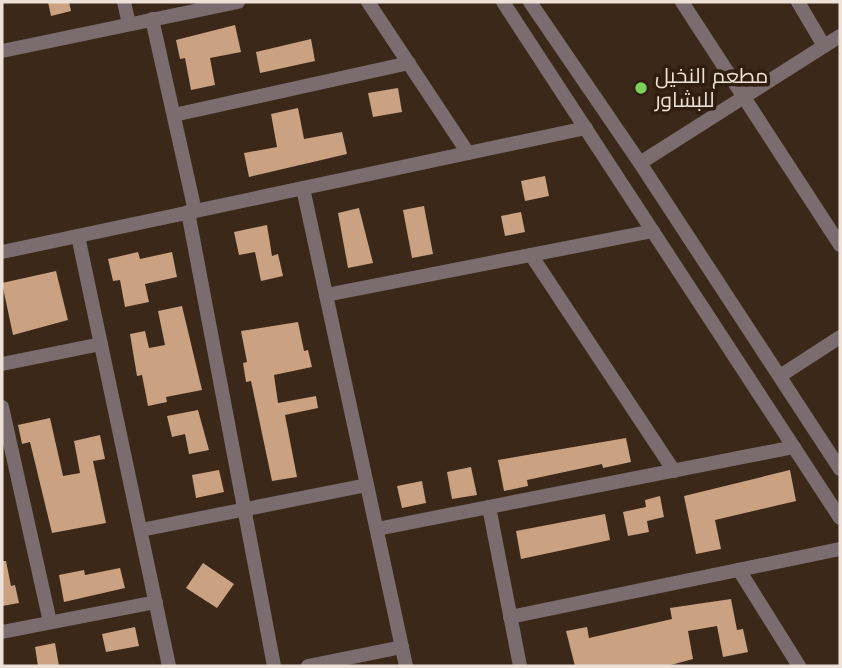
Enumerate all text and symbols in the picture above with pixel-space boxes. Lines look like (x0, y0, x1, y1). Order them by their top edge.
place label: مطعم النخيل للبشاور (654, 64, 768, 112)
marker: مطعم النخيل للبشاور (633, 80, 649, 96)

